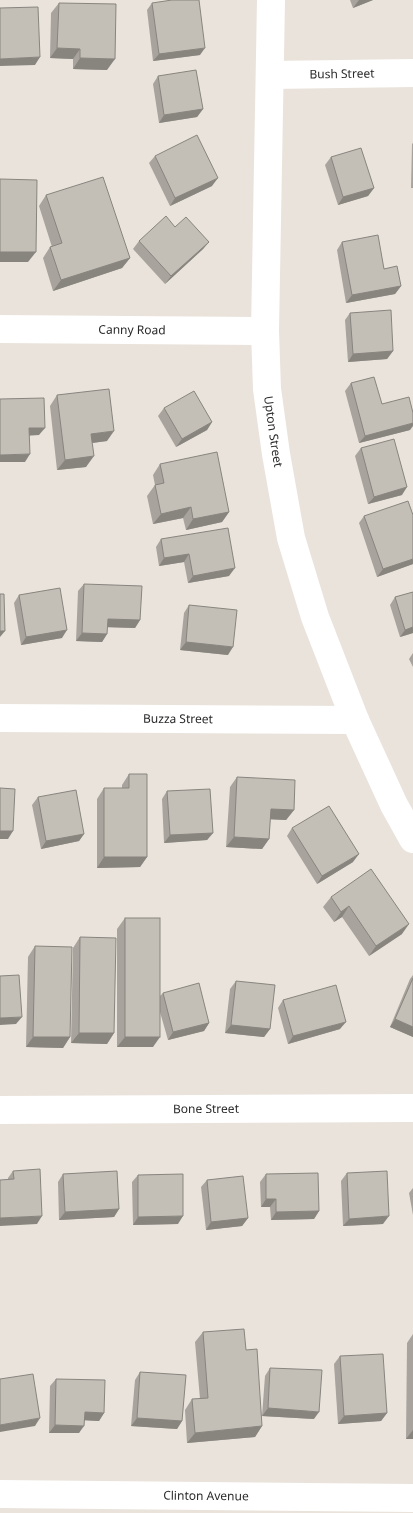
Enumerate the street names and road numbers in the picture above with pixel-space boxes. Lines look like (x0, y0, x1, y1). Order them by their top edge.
street label: Bush Street (309, 65, 375, 82)
street label: Canny Road (98, 321, 166, 338)
street label: Upton Street (260, 395, 287, 469)
street label: Buzza Street (143, 710, 214, 727)
street label: Bone Street (173, 1100, 240, 1117)
street label: Clinton Avenue (163, 1487, 249, 1504)

